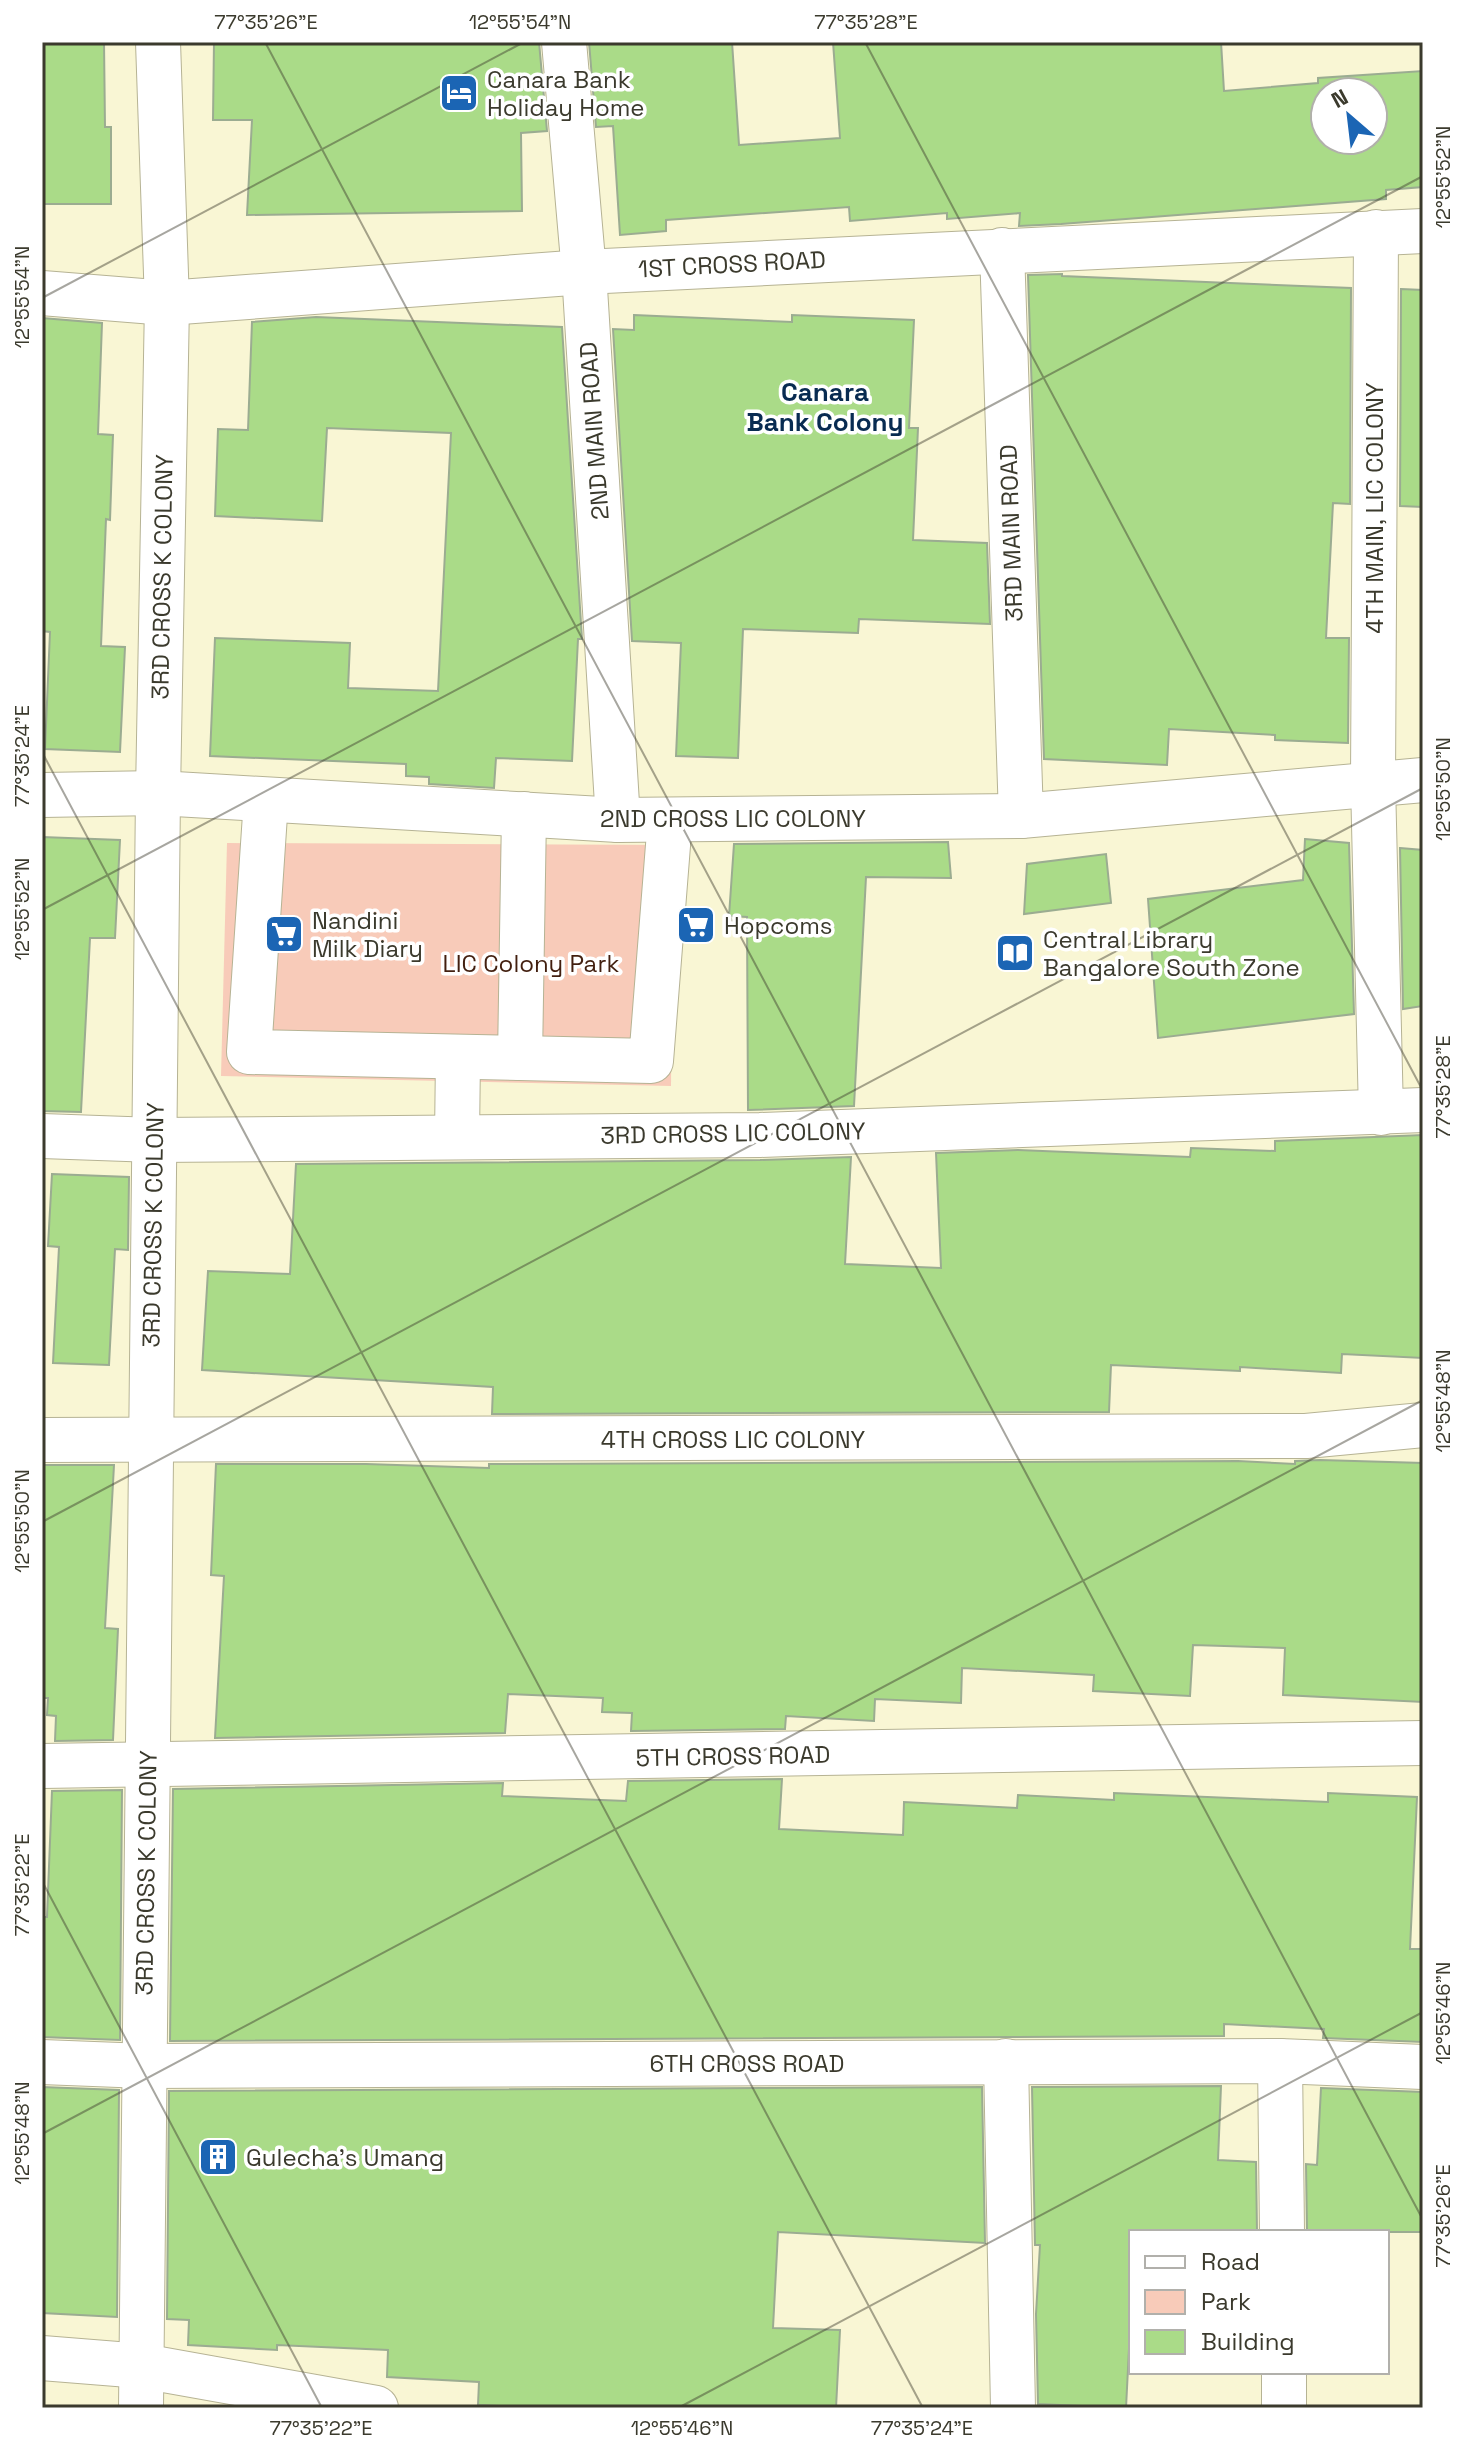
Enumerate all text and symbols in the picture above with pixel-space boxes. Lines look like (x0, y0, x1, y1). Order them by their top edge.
text: 77°35'26"E (214, 9, 318, 35)
text: 12°55'54"N (469, 9, 571, 35)
text: 77°35'28"E (814, 9, 918, 35)
place label: Canara Bank Holiday Home (487, 64, 645, 123)
hotel icon: Canara Bank Holiday Home (438, 72, 480, 114)
north arrow (1309, 76, 1389, 156)
text: N (1327, 83, 1353, 114)
text: 12°55'52"N (1430, 126, 1456, 228)
street label: 1ST CROSS ROAD (637, 244, 827, 284)
text: 12°55'54"N (9, 246, 35, 348)
street label: 2ND MAIN ROAD (572, 341, 616, 521)
district label: Canara Bank Colony (747, 375, 903, 439)
street label: 4TH MAIN, LIC COLONY (1359, 382, 1390, 634)
street label: 3RD MAIN ROAD (992, 444, 1030, 622)
street label: 3RD CROSS K COLONY (144, 454, 180, 700)
text: 77°35'24"E (9, 705, 35, 807)
text: 12°55'50"N (1430, 737, 1456, 841)
street label: 2ND CROSS LIC COLONY (600, 803, 866, 834)
text: 12°55'52"N (9, 858, 35, 960)
supermarket icon: Hopcoms (675, 904, 717, 946)
place label: Nandini Milk Diary (312, 905, 423, 964)
place label: Hopcoms (724, 910, 833, 941)
supermarket icon: Nandini Milk Diary (263, 913, 305, 955)
place label: Central Library Bangalore South Zone (1043, 924, 1300, 983)
library icon: Central Library Bangalore South Zone (994, 932, 1036, 974)
park label: LIC Colony Park (443, 948, 619, 979)
text: 77°35'28"E (1430, 1035, 1456, 1139)
street label: 3RD CROSS K COLONY (135, 1102, 171, 1348)
street label: 3RD CROSS LIC COLONY (600, 1115, 866, 1151)
text: 12°55'48"N (1430, 1350, 1456, 1452)
street label: 4TH CROSS LIC COLONY (601, 1424, 866, 1455)
text: 12°55'50"N (9, 1469, 35, 1573)
street label: 5TH CROSS ROAD (635, 1739, 831, 1773)
street label: 3RD CROSS K COLONY (128, 1750, 164, 1996)
text: 77°35'22"E (9, 1833, 35, 1937)
text: 12°55'46"N (1430, 1962, 1456, 2064)
street label: 6TH CROSS ROAD (650, 2048, 844, 2079)
text: 12°55'48"N (9, 2082, 35, 2184)
building icon: Gulecha's Umang (197, 2136, 239, 2178)
place label: Gulecha's Umang (246, 2142, 444, 2173)
text: 77°35'26"E (1430, 2164, 1456, 2268)
legend (1129, 2230, 1389, 2374)
text: Road (1201, 2246, 1260, 2277)
text: Park (1201, 2286, 1251, 2317)
text: Building (1201, 2326, 1295, 2357)
text: 77°35'22"E (269, 2415, 373, 2441)
text: 12°55'46"N (631, 2415, 733, 2441)
text: 77°35'24"E (871, 2415, 973, 2441)

